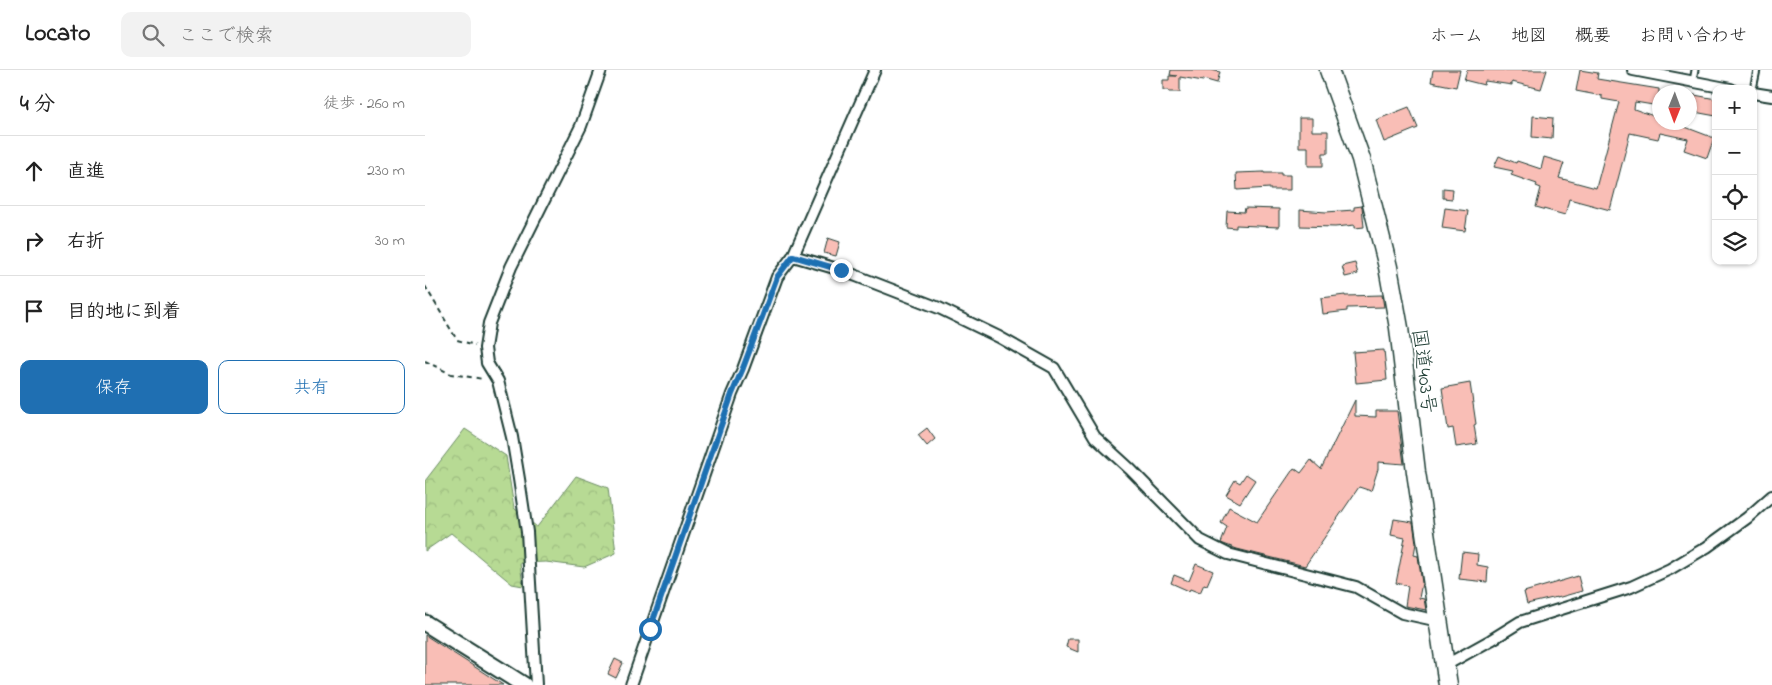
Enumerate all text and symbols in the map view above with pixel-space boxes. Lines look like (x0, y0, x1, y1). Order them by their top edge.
search box (121, 12, 471, 57)
text: Locato (25, 17, 91, 52)
icon: search (139, 21, 167, 49)
text: ここで検索 (179, 23, 274, 50)
text: ホーム (1430, 24, 1483, 50)
text: 地図 (1511, 24, 1547, 50)
text: 概要 (1575, 24, 1611, 50)
text: お問い合わせ (1639, 24, 1747, 50)
north arrow (1652, 85, 1697, 130)
map controls (1712, 85, 1757, 265)
button: + (1712, 85, 1757, 130)
text: 4 分 (20, 90, 55, 120)
text: 徒歩 · 260 m (323, 92, 405, 116)
button: − (1712, 130, 1757, 175)
icon: ahead (20, 157, 48, 185)
text: 直進 (67, 159, 105, 186)
text: 230 m (367, 159, 405, 183)
button: locate (1712, 175, 1757, 220)
button: layers (1712, 220, 1757, 265)
icon: right (20, 227, 48, 255)
text: 右折 (67, 229, 105, 256)
text: 30 m (375, 229, 405, 253)
route end (830, 259, 853, 282)
icon: arrive (20, 297, 48, 325)
text: 目的地に到着 (67, 299, 181, 326)
street label: 国道403号 (1403, 327, 1442, 415)
button: 保存 (20, 360, 208, 414)
button: 共有 (218, 360, 405, 414)
route start (639, 618, 662, 641)

